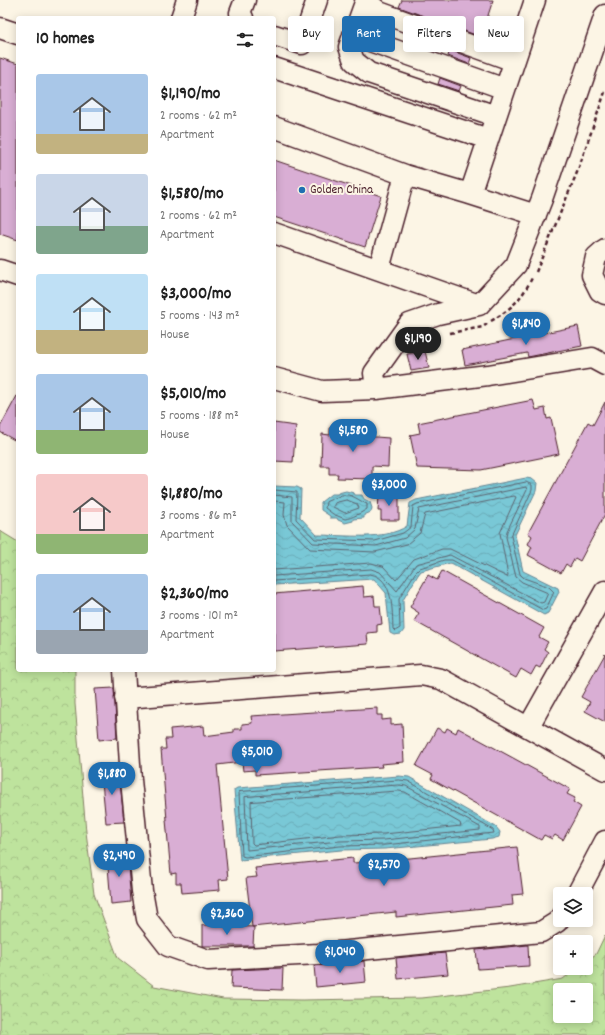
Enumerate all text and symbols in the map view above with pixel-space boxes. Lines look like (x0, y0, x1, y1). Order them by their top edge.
chip: Buy (288, 16, 334, 52)
chip: Rent (342, 16, 395, 52)
chip: Filters (403, 16, 466, 52)
chip: New (474, 16, 524, 52)
text: 10 homes (36, 28, 95, 52)
icon: filters (234, 29, 256, 51)
text: $1,190/mo (160, 83, 220, 107)
icon: home (68, 90, 116, 138)
text: 2 rooms · 62 m² (160, 107, 237, 126)
text: Apartment (160, 126, 214, 145)
place label: Golden China (310, 181, 374, 200)
text: $1,580/mo (160, 183, 224, 207)
marker: Golden China (297, 185, 307, 195)
icon: home (68, 190, 116, 238)
text: 2 rooms · 62 m² (160, 207, 237, 226)
text: Apartment (160, 226, 214, 245)
text: $3,000/mo (160, 283, 231, 307)
icon: home (68, 290, 116, 338)
text: 5 rooms · 143 m² (160, 307, 239, 326)
pin: $1,840 (493, 312, 559, 346)
text: $1,840 (511, 315, 541, 334)
text: House (160, 326, 189, 345)
pin: $1,190 (385, 327, 451, 361)
text: $1,190 (404, 330, 432, 349)
text: $5,010/mo (160, 383, 226, 407)
icon: home (68, 390, 116, 438)
text: 5 rooms · 188 m² (160, 407, 239, 426)
pin: $1,580 (320, 419, 386, 453)
text: $1,580 (338, 422, 368, 441)
text: House (160, 426, 189, 445)
pin: $3,000 (356, 473, 422, 507)
text: $3,000 (371, 476, 407, 495)
text: $1,880/mo (160, 483, 223, 507)
icon: home (68, 490, 116, 538)
text: 3 rooms · 86 m² (160, 507, 237, 526)
text: Apartment (160, 526, 214, 545)
text: $2,360/mo (160, 583, 229, 607)
icon: home (68, 590, 116, 638)
text: 3 rooms · 101 m² (160, 607, 238, 626)
text: Apartment (160, 626, 214, 645)
pin: $5,010 (224, 740, 290, 774)
text: $5,010 (241, 743, 273, 762)
pin: $1,880 (79, 762, 145, 796)
text: $1,880 (97, 765, 127, 784)
pin: $2,490 (86, 844, 152, 878)
text: $2,490 (102, 847, 136, 866)
pin: $2,570 (351, 853, 417, 887)
text: $2,570 (368, 856, 400, 875)
map controls (553, 887, 593, 1023)
button: layers (553, 887, 593, 927)
pin: $2,360 (194, 902, 260, 936)
text: $2,360 (210, 905, 244, 924)
button: + (553, 935, 593, 975)
pin: $1,040 (307, 940, 373, 974)
text: $1,040 (324, 943, 356, 962)
button: − (553, 983, 593, 1023)

